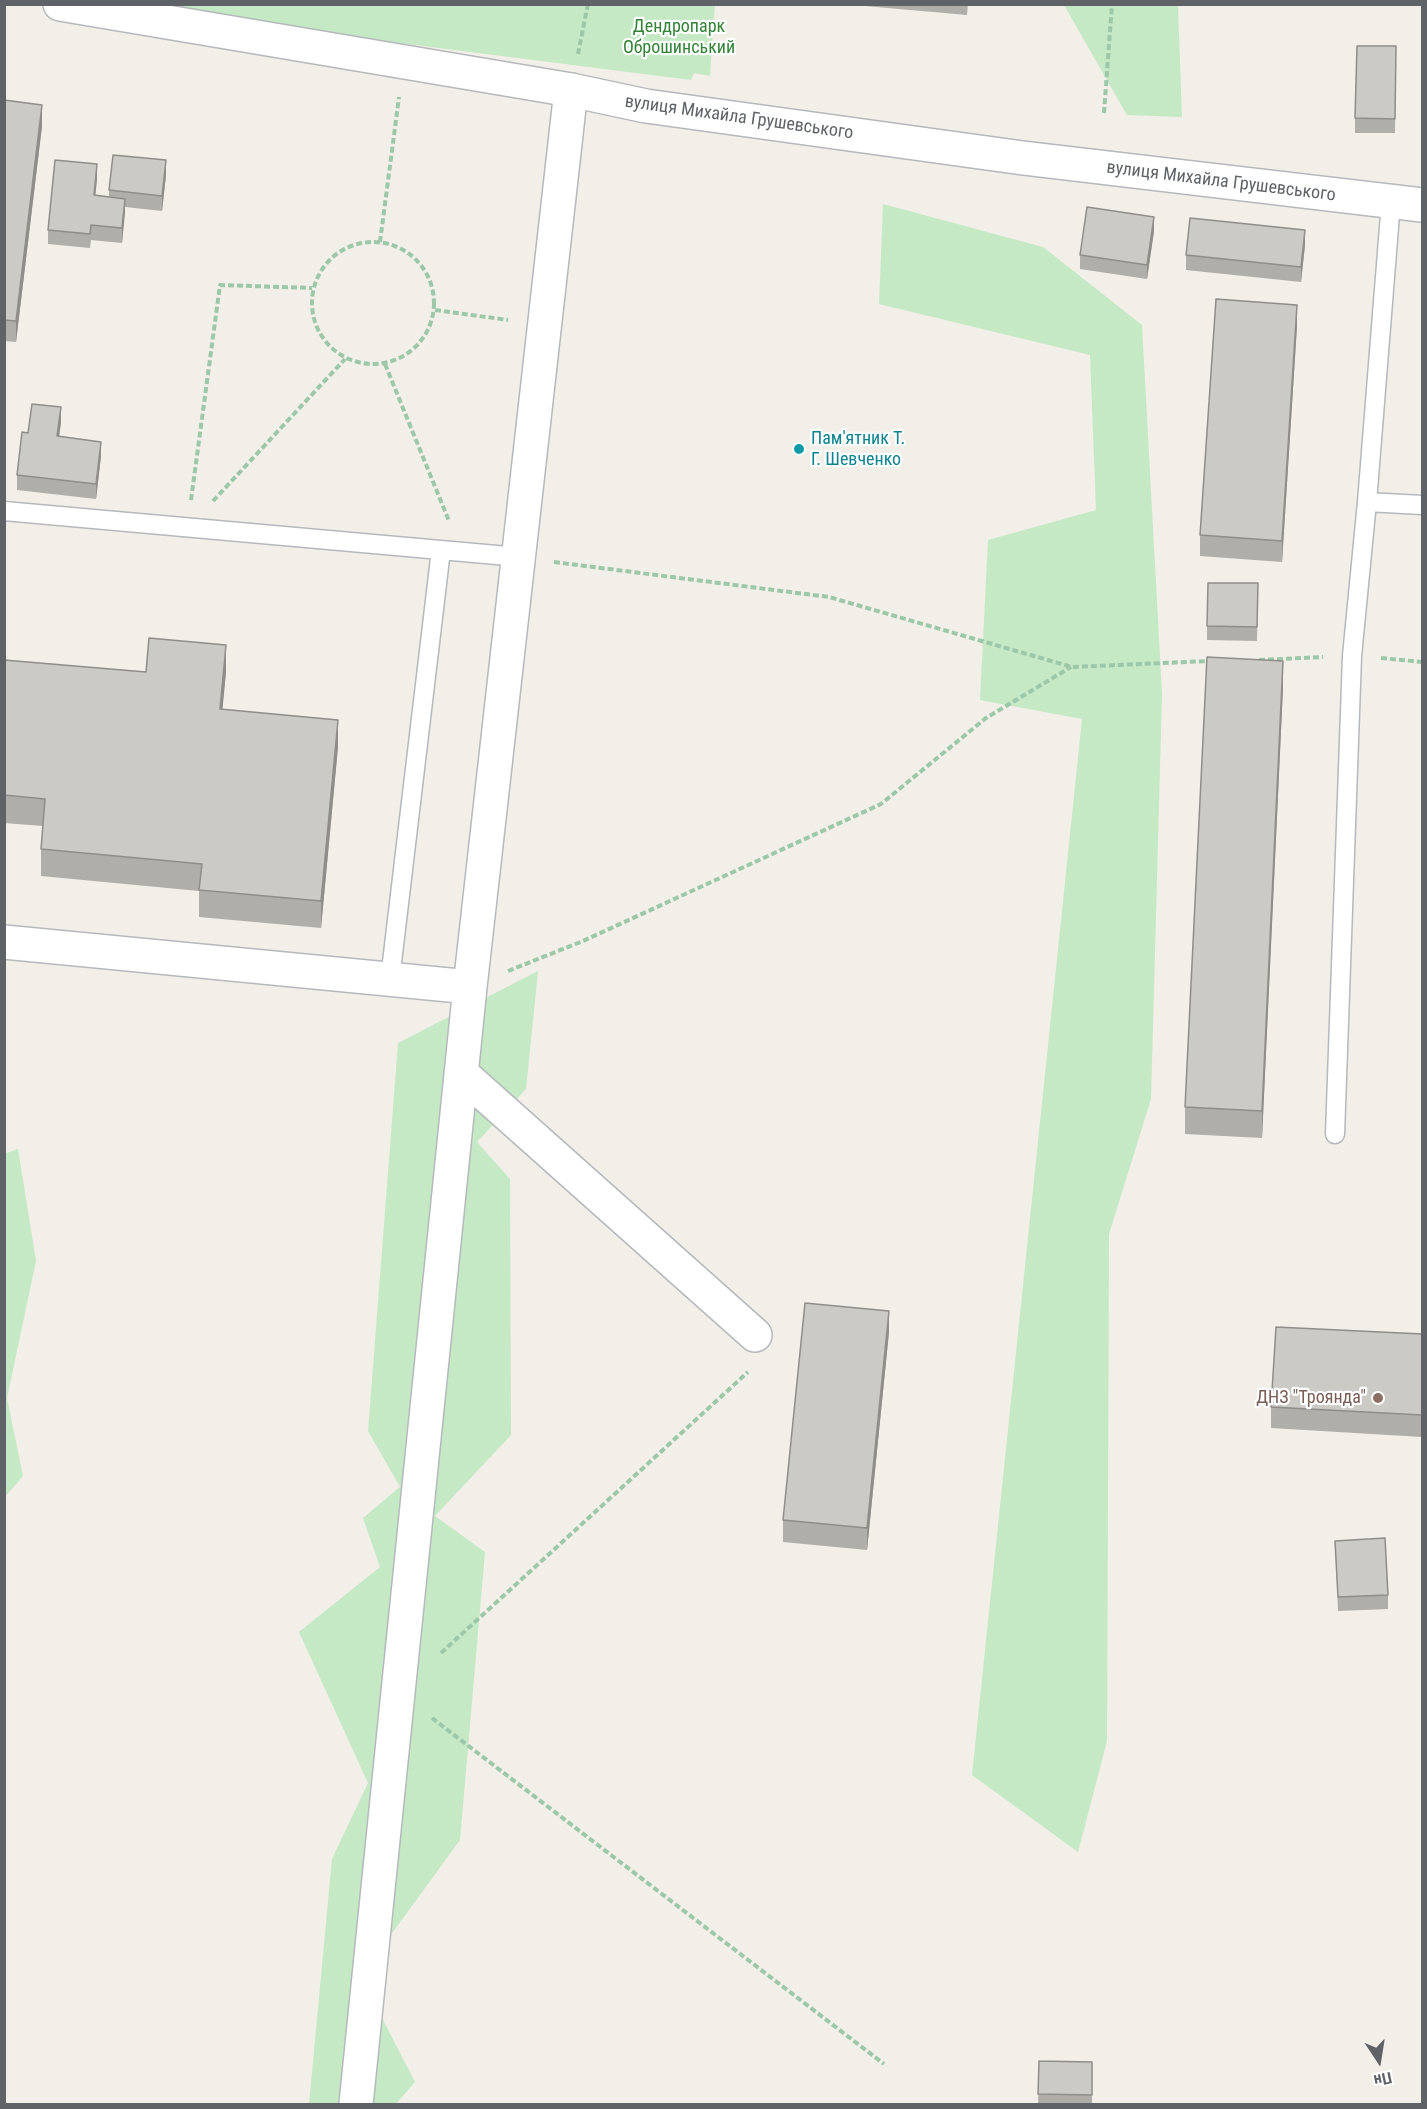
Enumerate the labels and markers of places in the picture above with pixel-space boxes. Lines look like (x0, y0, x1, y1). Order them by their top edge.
place label: Пам'ятник Т. Г. Шевченко (811, 428, 905, 470)
marker: Пам'ятник Т. Г. Шевченко (792, 442, 806, 456)
place label: ДНЗ "Троянда" (1256, 1387, 1366, 1409)
marker: ДНЗ "Троянда" (1371, 1391, 1385, 1405)

